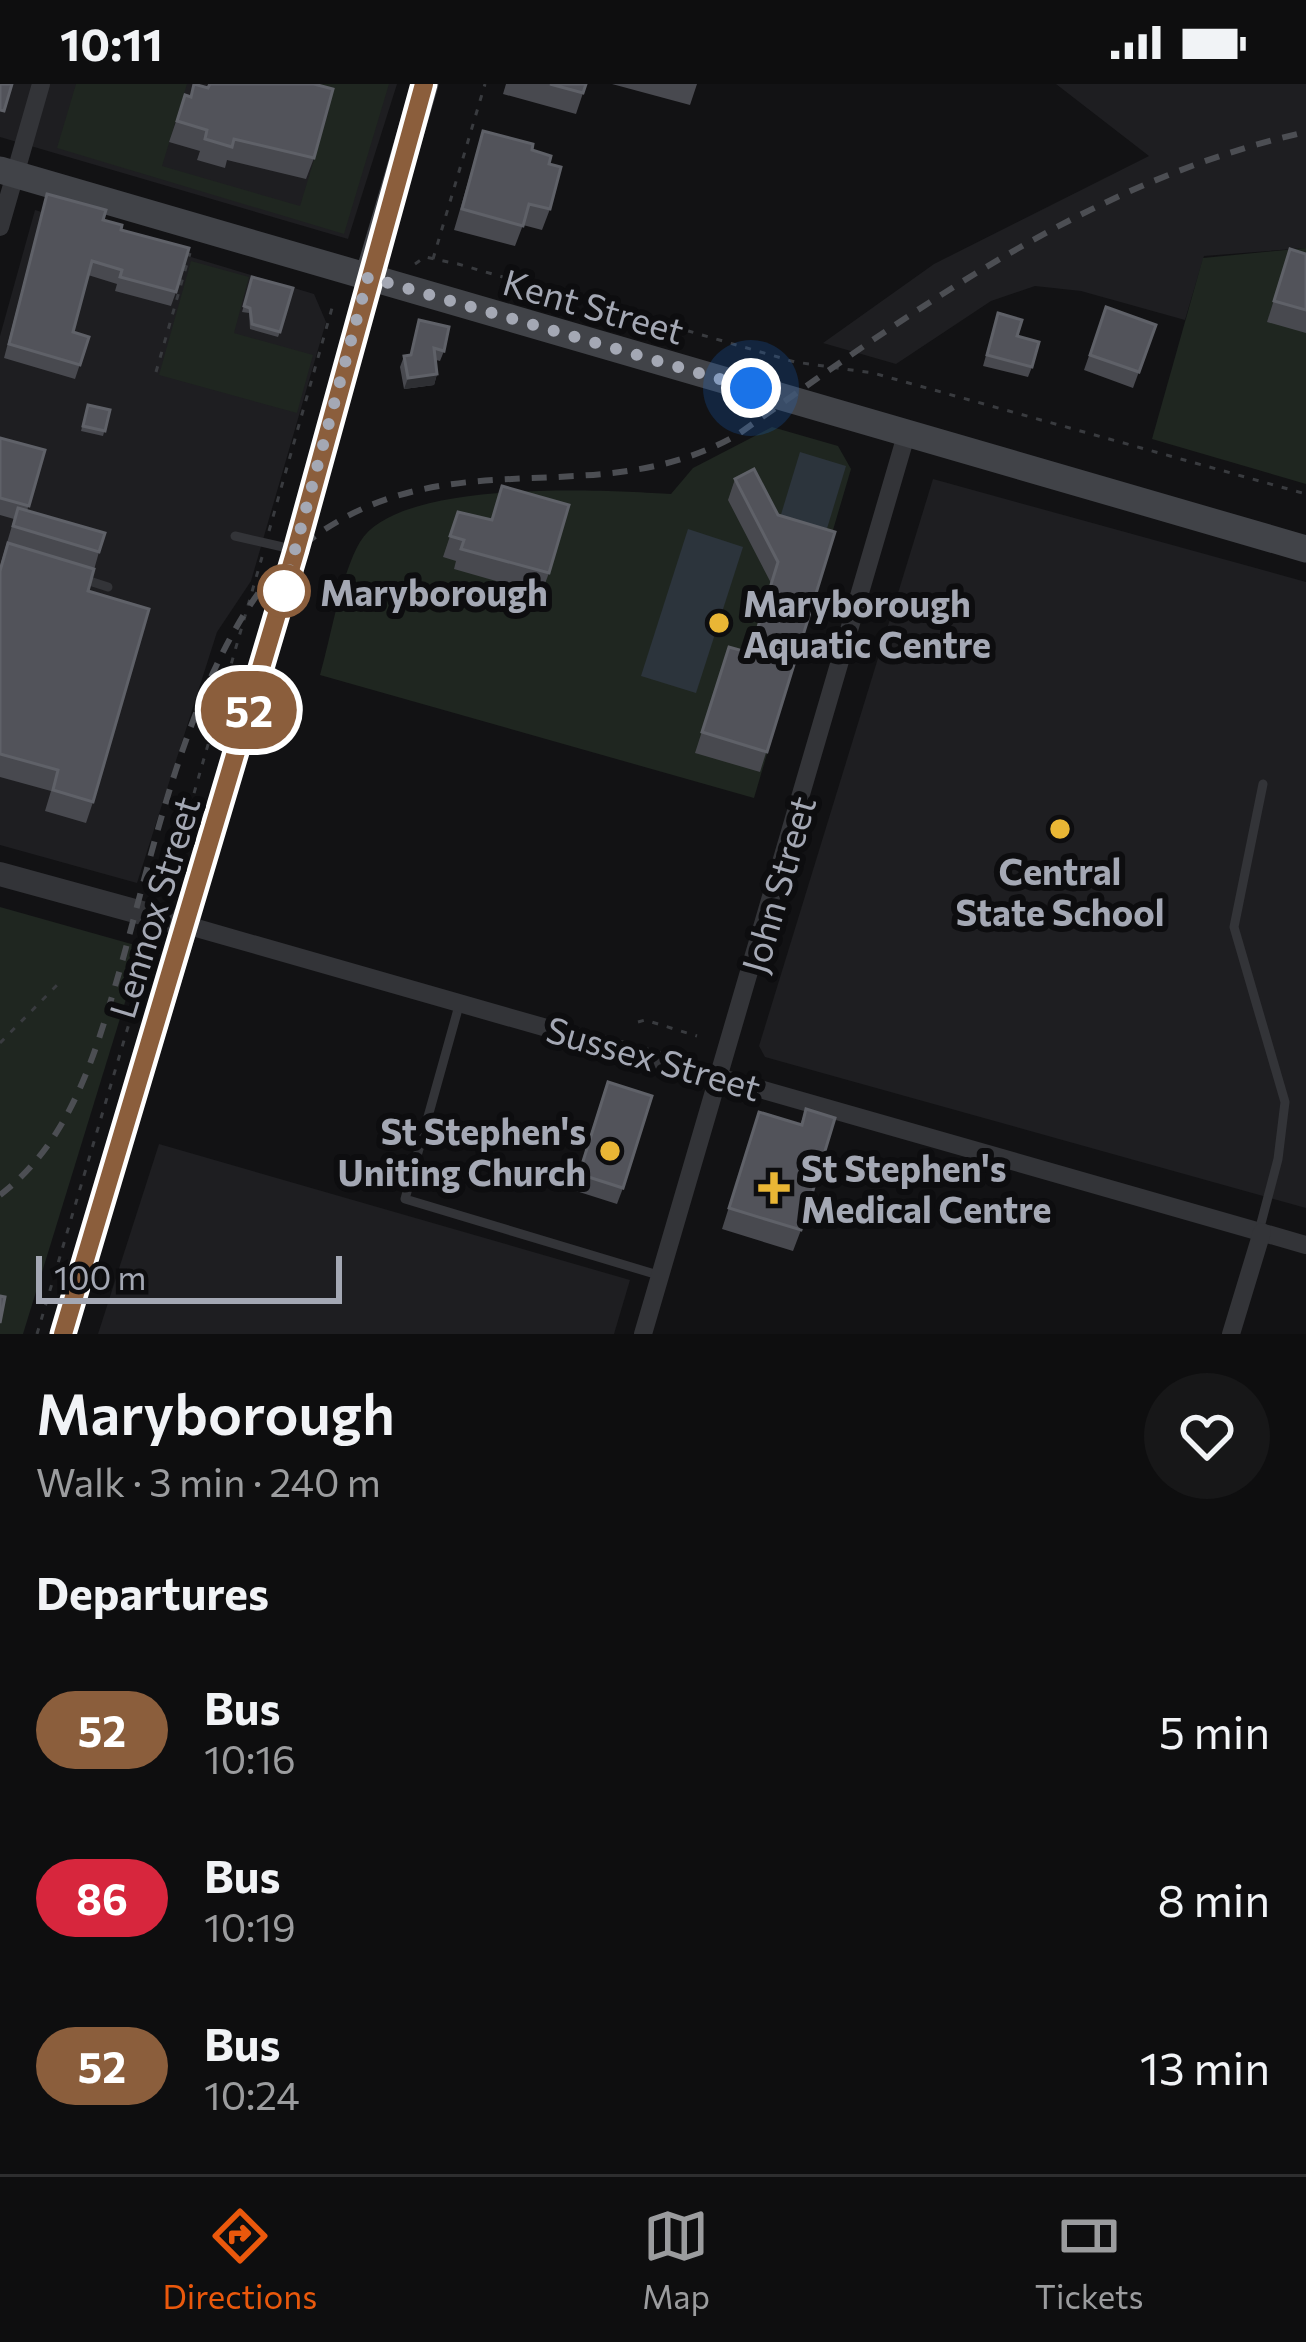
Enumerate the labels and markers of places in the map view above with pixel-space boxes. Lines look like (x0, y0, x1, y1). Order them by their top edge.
marker: Maryborough (259, 566, 309, 616)
place label: Maryborough (320, 569, 548, 613)
place label: Maryborough Aquatic Centre (743, 580, 991, 665)
marker: Maryborough Aquatic Centre (706, 610, 732, 636)
marker: Central State School (1047, 816, 1073, 842)
place label: Central State School (955, 848, 1165, 933)
place label: St Stephen's Uniting Church (338, 1108, 586, 1193)
marker: St Stephen's Uniting Church (597, 1138, 623, 1164)
place label: St Stephen's Medical Centre (801, 1145, 1052, 1230)
marker: St Stephen's Medical Centre (758, 1172, 790, 1204)

